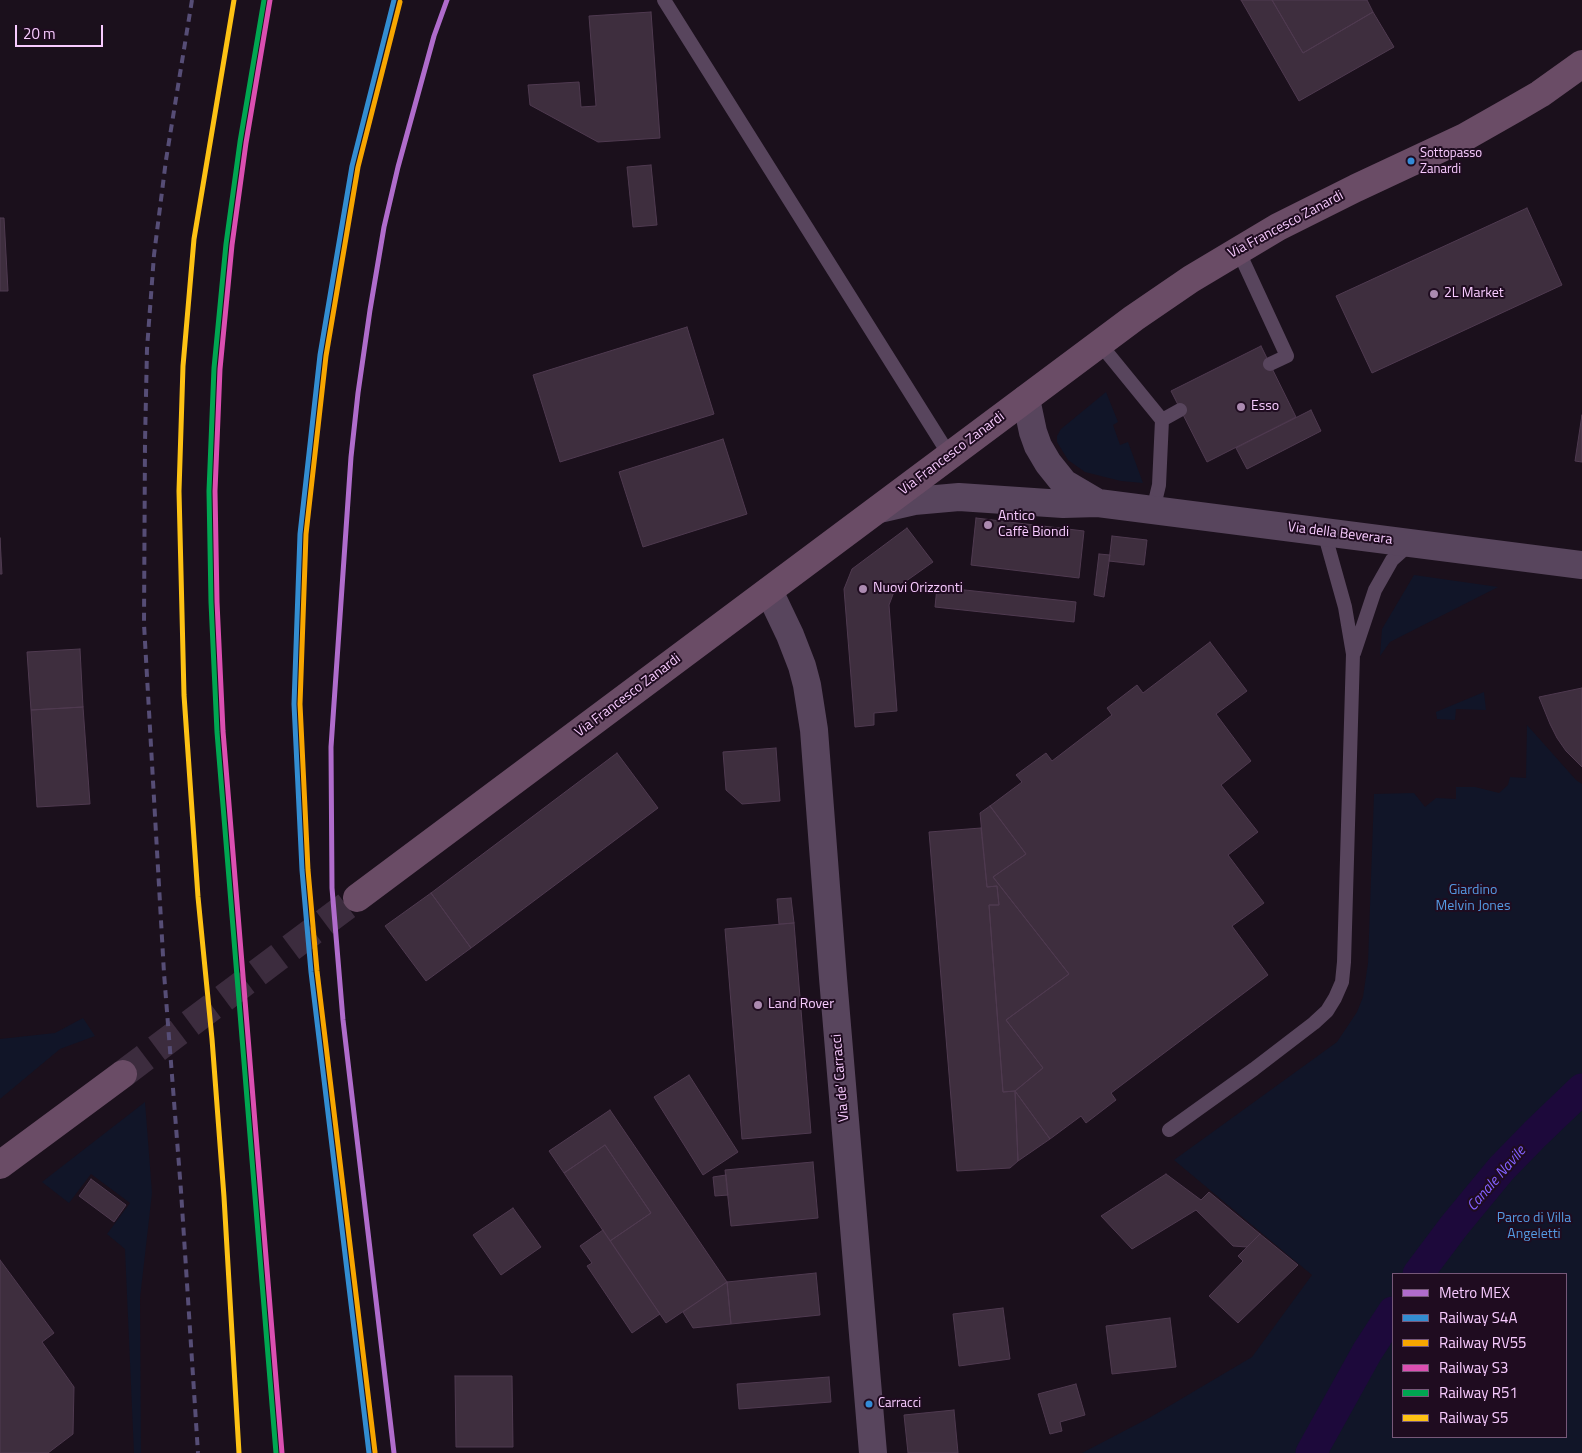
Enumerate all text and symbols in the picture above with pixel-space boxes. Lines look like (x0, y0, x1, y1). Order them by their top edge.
scale bar (18, 15, 105, 47)
text: 20 m (23, 22, 56, 45)
place label: Sottopasso Zanardi (1420, 146, 1482, 177)
marker: Sottopasso Zanardi (1406, 156, 1416, 166)
street label: Via Francesco Zanardi (1226, 188, 1346, 262)
place label: 2L Market (1444, 286, 1504, 302)
marker: 2L Market (1428, 288, 1440, 300)
place label: Esso (1251, 399, 1279, 415)
marker: Esso (1235, 401, 1247, 413)
street label: Via Francesco Zanardi (896, 409, 1008, 499)
place label: Antico Caffè Biondi (998, 509, 1069, 542)
marker: Antico Caffè Biondi (982, 519, 994, 531)
street label: Via della Beverara (1287, 519, 1393, 549)
place label: Nuovi Orizzonti (873, 581, 963, 597)
marker: Nuovi Orizzonti (857, 583, 869, 595)
street label: Via Francesco Zanardi (572, 651, 684, 741)
park label: Giardino Melvin Jones (1436, 883, 1510, 916)
place label: Land Rover (768, 997, 834, 1013)
marker: Land Rover (752, 999, 764, 1011)
street label: Via de' Carracci (829, 1033, 853, 1123)
water label: Canale Navile (1464, 1143, 1530, 1215)
park label: Parco di Villa Angeletti (1497, 1211, 1571, 1244)
legend (1392, 1273, 1567, 1438)
text: Metro MEX (1439, 1281, 1510, 1304)
text: Railway S4A (1439, 1306, 1517, 1329)
text: Railway RV55 (1439, 1331, 1526, 1354)
text: Railway S3 (1439, 1356, 1508, 1379)
text: Railway R51 (1439, 1381, 1518, 1404)
place label: Carracci (878, 1396, 921, 1412)
marker: Carracci (864, 1399, 874, 1409)
text: Railway S5 (1439, 1406, 1508, 1429)

